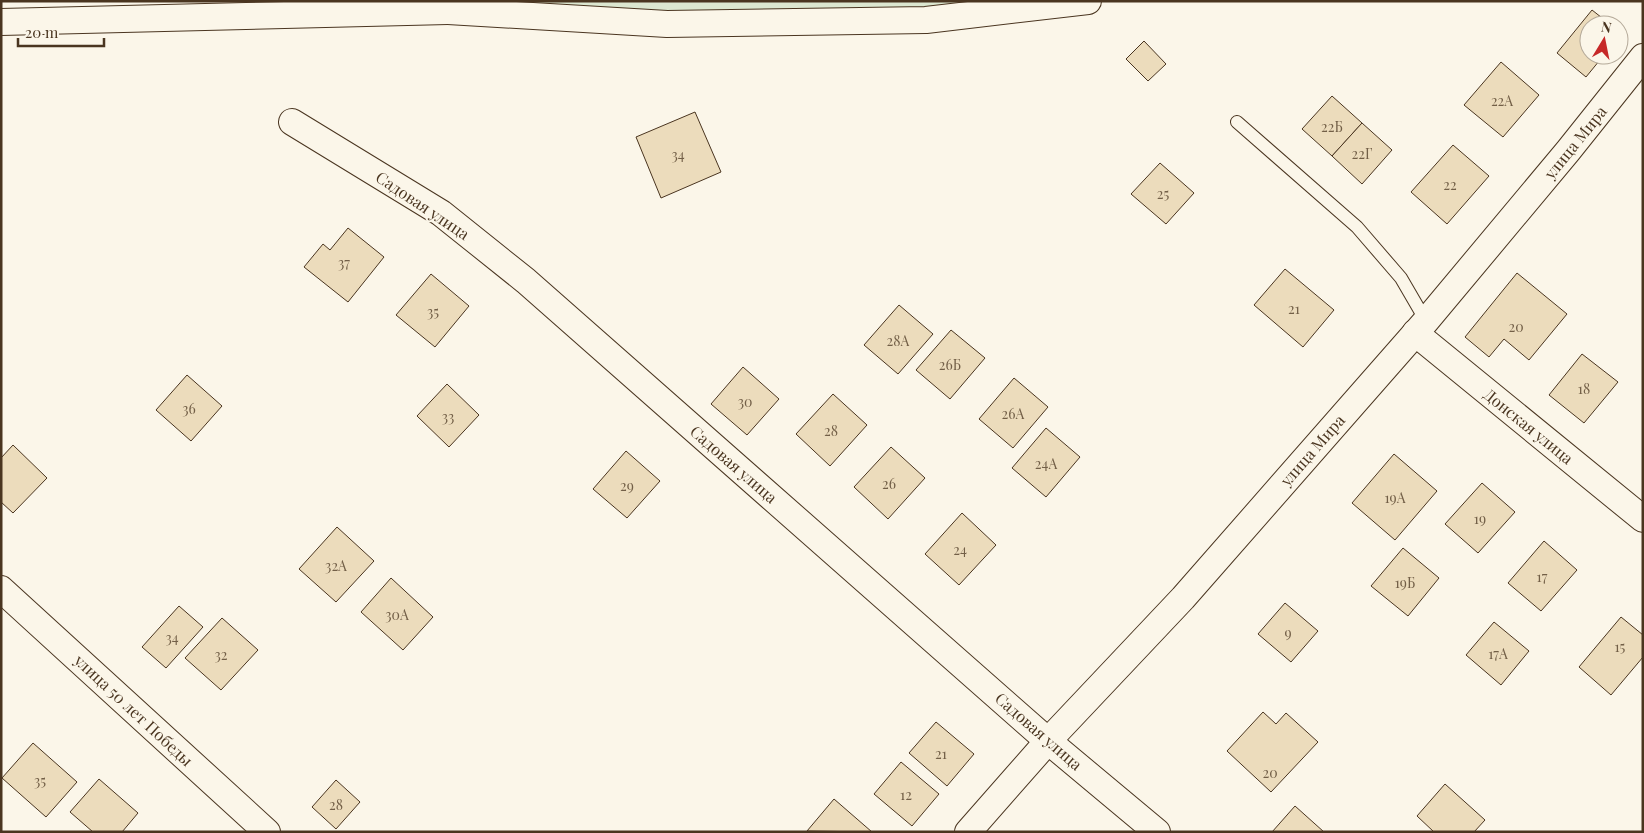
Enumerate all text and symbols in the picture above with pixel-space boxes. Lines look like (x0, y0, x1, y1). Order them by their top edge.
scale bar (18, 15, 104, 47)
north arrow (1579, 15, 1629, 65)
text: N (1600, 16, 1613, 37)
text: 20 m (25, 22, 59, 42)
house number: 22А (1491, 91, 1513, 110)
street label: улица Мира (1538, 101, 1611, 184)
house number: 22Б (1321, 117, 1343, 136)
house number: 22Г (1352, 144, 1373, 163)
house number: 34 (671, 145, 685, 164)
street label: Садовая улица (372, 166, 474, 244)
house number: 22 (1443, 175, 1457, 194)
house number: 25 (1157, 184, 1169, 203)
house number: 37 (338, 253, 350, 272)
house number: 21 (1288, 299, 1300, 318)
house number: 35 (427, 302, 439, 321)
house number: 20 (1508, 317, 1524, 336)
house number: 28А (887, 331, 910, 350)
house number: 26Б (939, 355, 961, 374)
house number: 18 (1578, 379, 1590, 398)
street label: Донская улица (1480, 384, 1578, 468)
house number: 30 (738, 392, 752, 411)
house number: 36 (182, 399, 196, 418)
house number: 26А (1002, 404, 1025, 423)
house number: 33 (442, 407, 454, 426)
street label: улица Мира (1274, 410, 1349, 491)
street label: Садовая улица (686, 420, 782, 508)
house number: 28 (824, 421, 838, 440)
house number: 24А (1035, 454, 1057, 473)
house number: 26 (882, 474, 896, 493)
house number: 29 (620, 476, 634, 495)
house number: 19А (1384, 488, 1406, 507)
house number: 19 (1474, 509, 1486, 528)
house number: 24 (953, 540, 967, 559)
house number: 32А (325, 556, 347, 575)
house number: 17 (1537, 567, 1548, 586)
house number: 19Б (1395, 573, 1415, 592)
house number: 30А (385, 605, 409, 624)
house number: 9 (1284, 623, 1292, 642)
house number: 34 (165, 628, 179, 647)
house number: 15 (1615, 637, 1626, 656)
house number: 17А (1488, 644, 1508, 663)
house number: 32 (214, 645, 228, 664)
street label: улица 50 лет Победы (69, 649, 198, 771)
street label: Садовая улица (991, 687, 1087, 775)
house number: 21 (935, 744, 947, 763)
house number: 20 (1262, 763, 1278, 782)
house number: 35 (34, 771, 46, 790)
house number: 12 (900, 785, 912, 804)
house number: 28 (329, 795, 343, 814)

